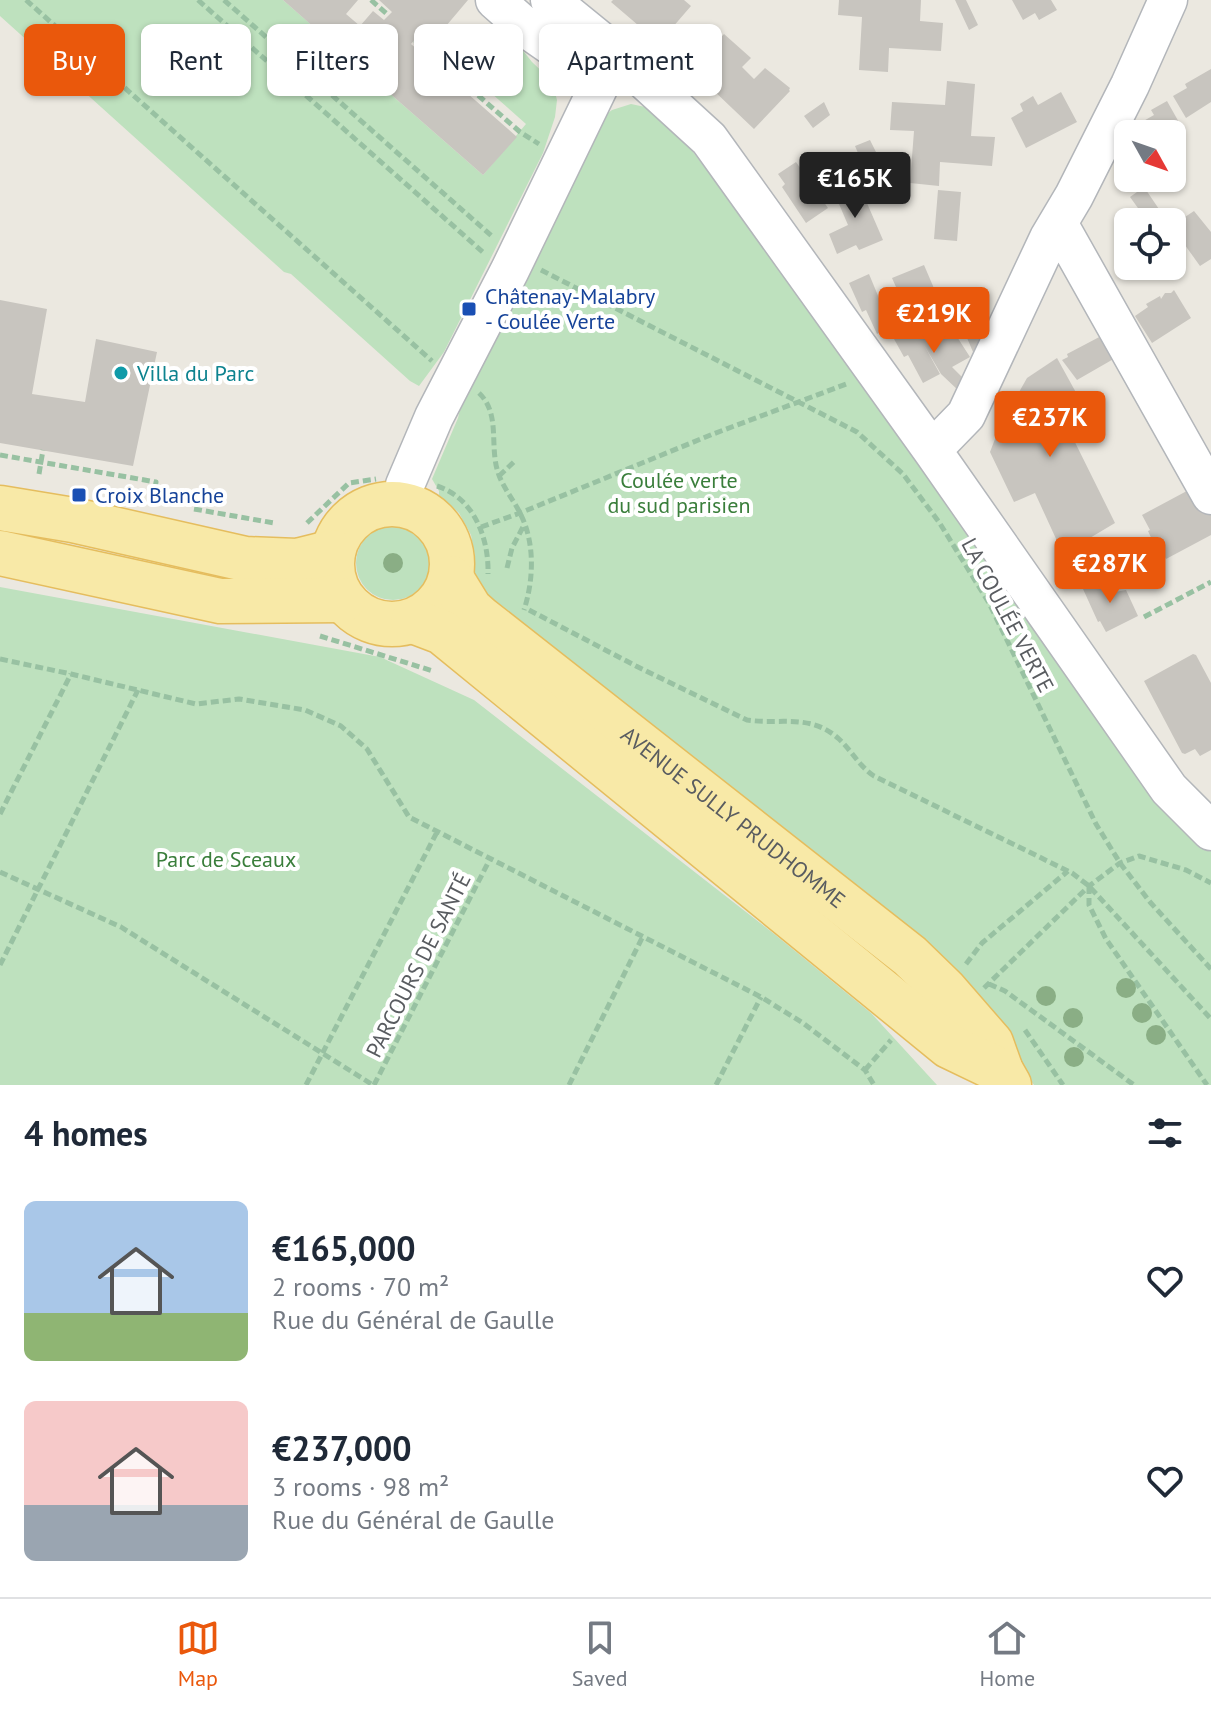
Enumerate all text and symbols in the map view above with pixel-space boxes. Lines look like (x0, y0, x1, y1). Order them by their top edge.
chip: Buy (24, 24, 125, 96)
chip: Rent (141, 24, 251, 96)
chip: Filters (267, 24, 398, 96)
chip: New (414, 24, 523, 96)
chip: Apartment (539, 24, 722, 96)
north arrow (1114, 120, 1186, 192)
map controls (1114, 120, 1186, 280)
pin: €165K (799, 152, 911, 220)
text: €165K (817, 161, 893, 194)
button: locate (1114, 208, 1186, 280)
place label: Châtenay-Malabry - Coulée Verte (485, 282, 656, 335)
pin: €219K (878, 287, 990, 355)
text: €219K (896, 296, 972, 329)
marker: Châtenay-Malabry - Coulée Verte (460, 300, 478, 318)
place label: Villa du Parc (136, 359, 255, 387)
marker: Villa du Parc (112, 364, 130, 382)
pin: €237K (994, 391, 1106, 459)
text: €237K (1012, 400, 1088, 433)
park label: Coulée verte du sud parisien (608, 466, 750, 519)
place label: Croix Blanche (95, 481, 224, 509)
marker: Croix Blanche (70, 486, 88, 504)
street label: LA COULÉE VERTE (956, 533, 1060, 697)
pin: €287K (1054, 537, 1166, 605)
text: €287K (1072, 546, 1148, 579)
street label: AVENUE SULLY PRUDHOMME (615, 720, 851, 914)
park label: Parc de Sceaux (156, 845, 296, 873)
street label: PARCOURS DE SANTÉ (359, 868, 477, 1062)
text: 4 homes (24, 1111, 148, 1155)
icon: filters (1143, 1111, 1187, 1155)
text: €165,000 (272, 1226, 416, 1270)
icon: home (88, 1233, 184, 1329)
icon: heart (1143, 1259, 1187, 1303)
text: 2 rooms · 70 m² (272, 1270, 449, 1303)
text: Rue du Général de Gaulle (272, 1303, 555, 1336)
text: €237,000 (272, 1426, 411, 1470)
icon: home (88, 1433, 184, 1529)
icon: heart (1143, 1459, 1187, 1503)
text: 3 rooms · 98 m² (272, 1470, 449, 1503)
text: Rue du Général de Gaulle (272, 1503, 555, 1536)
tab: Map (176, 1616, 220, 1692)
tab: Saved (572, 1616, 628, 1692)
tab: Home (979, 1616, 1035, 1692)

